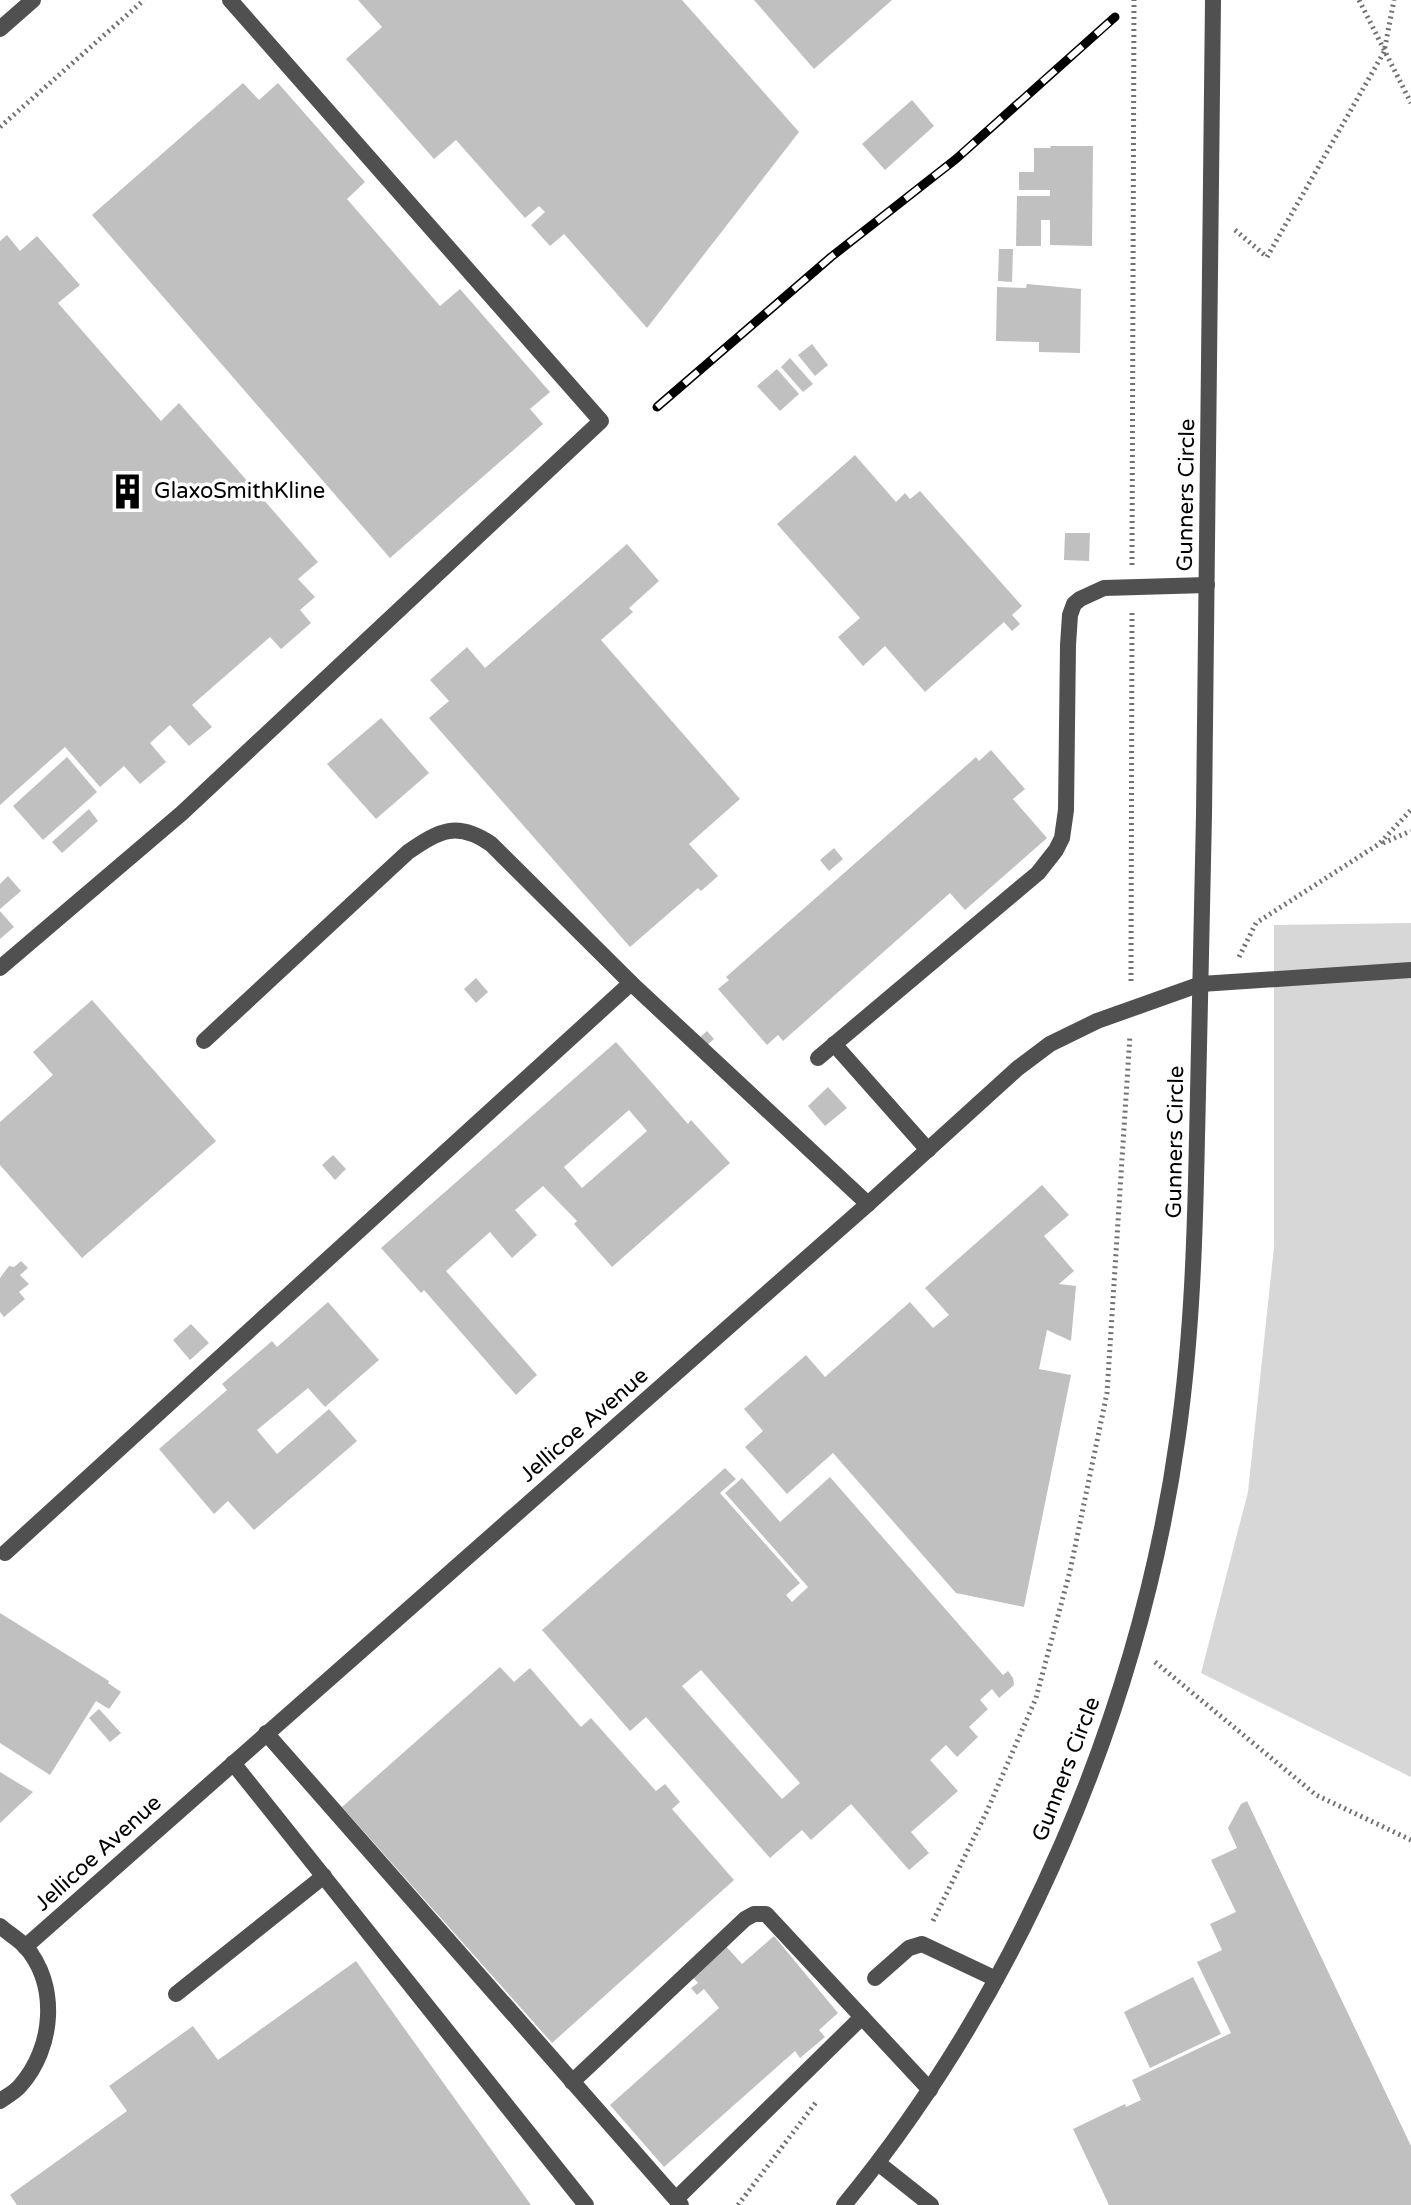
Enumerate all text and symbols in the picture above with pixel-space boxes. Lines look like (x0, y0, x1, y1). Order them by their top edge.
street label: Gunners Circle (1172, 419, 1200, 571)
building icon: GlaxoSmithKline (109, 472, 147, 510)
place label: GlaxoSmithKline (154, 478, 325, 504)
street label: Gunners Circle (1161, 1066, 1189, 1218)
street label: Jellicoe Avenue (515, 1362, 653, 1488)
street label: Gunners Circle (1027, 1693, 1105, 1845)
street label: Jellicoe Avenue (29, 1789, 167, 1917)

